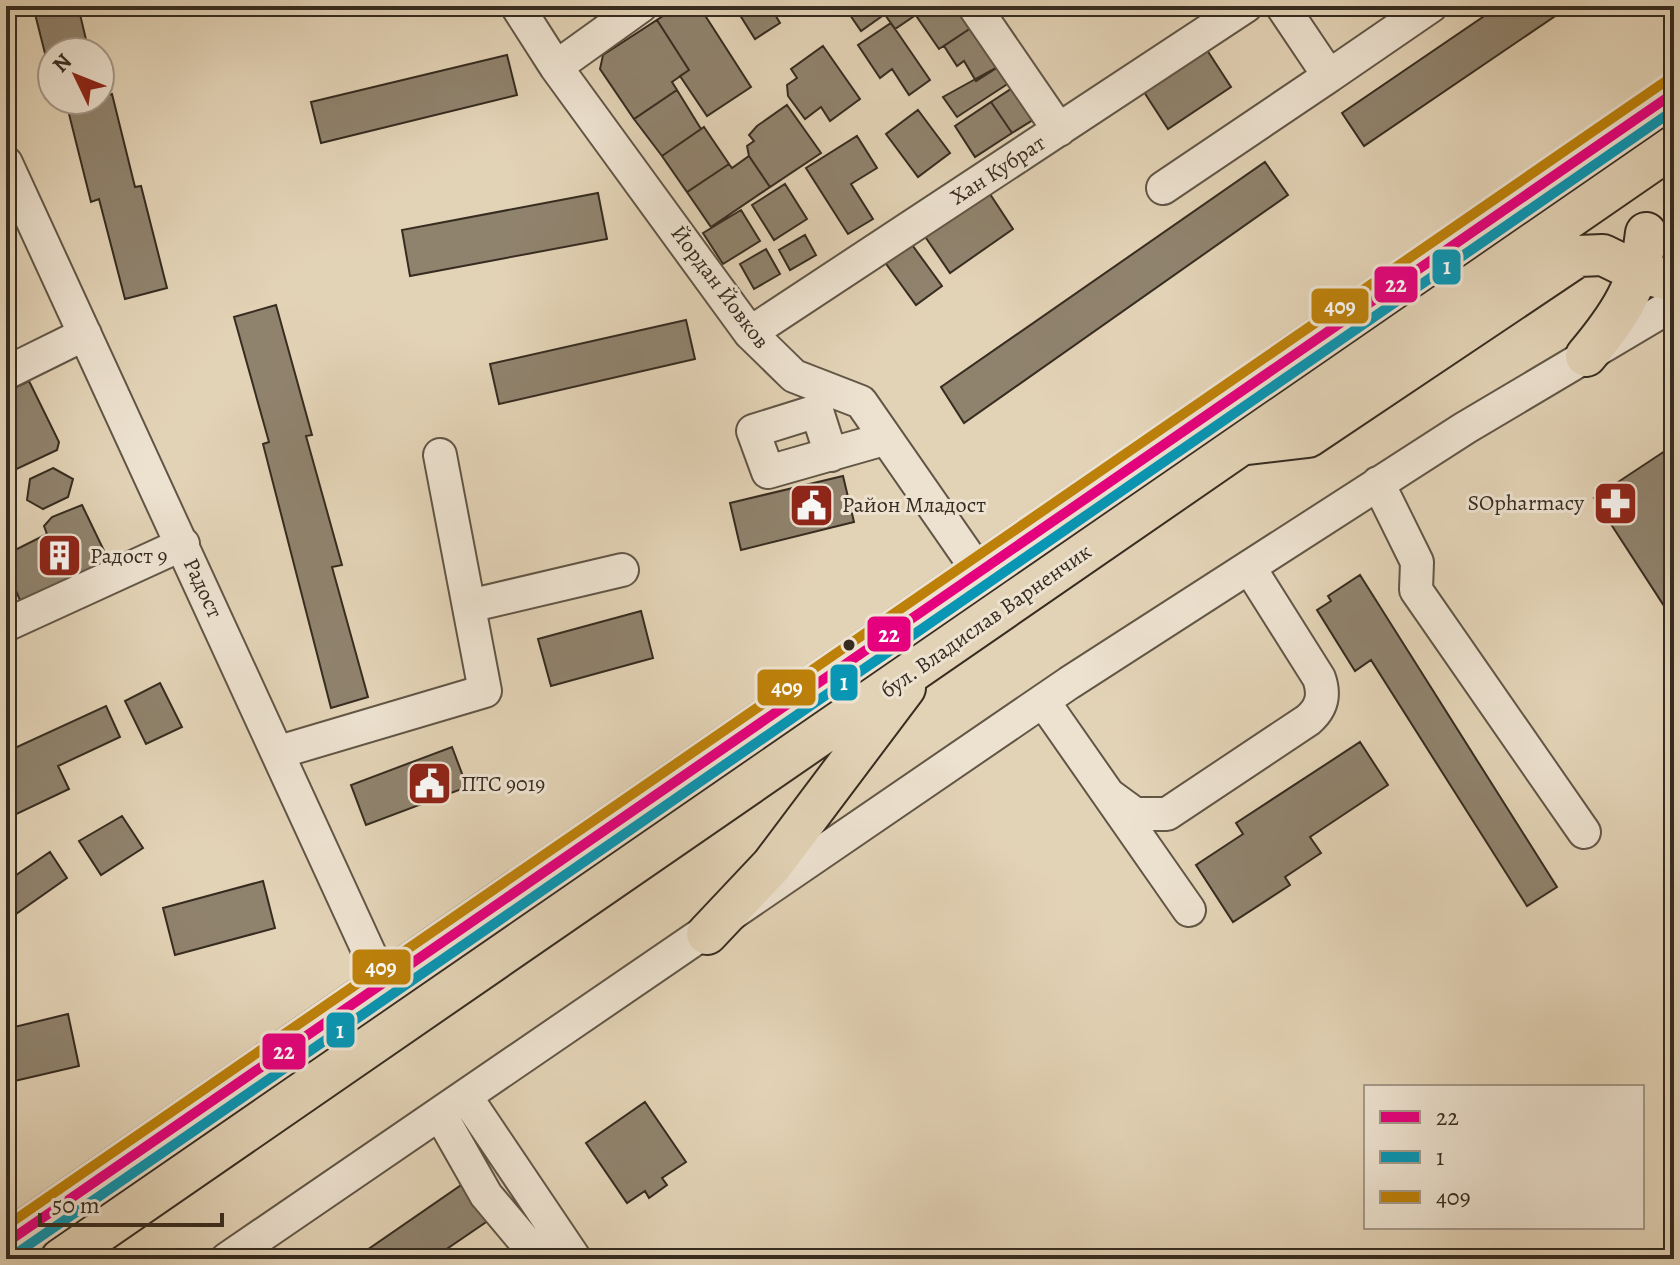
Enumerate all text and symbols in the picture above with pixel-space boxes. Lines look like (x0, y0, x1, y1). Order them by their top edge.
north arrow (36, 36, 116, 116)
text: N (46, 47, 79, 79)
street label: Хан Кубрат (945, 128, 1052, 212)
street label: Йордан Йовков (664, 219, 776, 355)
line badge: 1 (1431, 248, 1462, 286)
text: 1 (1443, 252, 1451, 282)
line badge: 22 (1373, 265, 1419, 304)
text: 22 (1385, 270, 1407, 300)
line badge: 409 (1310, 287, 1370, 325)
text: 409 (1324, 292, 1356, 322)
pharmacy icon: SOpharmacy (1591, 479, 1639, 527)
public building icon: Район Младост (787, 481, 835, 529)
place label: SOpharmacy (1467, 488, 1584, 518)
place label: Район Младост (842, 490, 986, 520)
building icon: Радост 9 (35, 532, 83, 580)
street label: бул. Владислав Варненчик (874, 537, 1098, 705)
place label: Радост 9 (90, 541, 167, 571)
street label: Радост (176, 553, 230, 623)
line badge: 22 (866, 615, 912, 653)
text: 22 (878, 620, 900, 650)
unlabelled marker (841, 637, 857, 653)
line badge: 1 (829, 663, 859, 702)
line badge: 409 (756, 668, 817, 707)
text: 1 (840, 668, 848, 698)
text: 409 (771, 673, 803, 703)
public building icon: ПТС 9019 (406, 760, 454, 808)
place label: ПТС 9019 (461, 769, 545, 799)
line badge: 409 (351, 948, 412, 986)
text: 409 (365, 953, 397, 983)
line badge: 1 (325, 1011, 356, 1049)
text: 1 (336, 1016, 344, 1046)
line badge: 22 (261, 1032, 307, 1071)
text: 22 (273, 1037, 295, 1067)
legend (1364, 1085, 1644, 1229)
text: 22 (1436, 1101, 1459, 1133)
text: 1 (1436, 1141, 1444, 1173)
scale bar (40, 1177, 222, 1227)
text: 409 (1436, 1181, 1471, 1213)
text: 50 m (52, 1189, 100, 1221)

